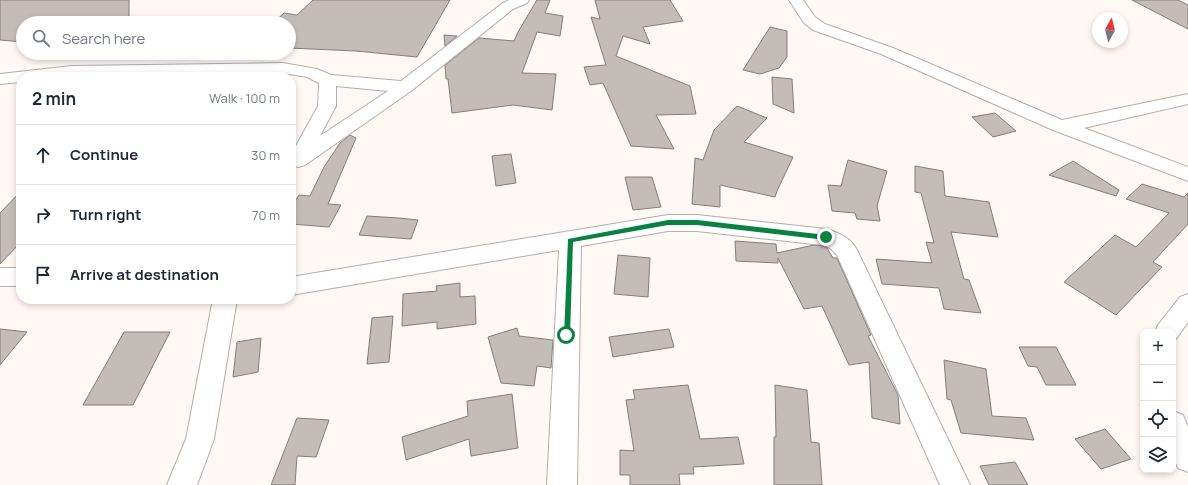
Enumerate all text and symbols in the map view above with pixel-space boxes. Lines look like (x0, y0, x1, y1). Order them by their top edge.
north arrow (1092, 12, 1128, 48)
search box (16, 16, 296, 60)
icon: search (30, 27, 52, 49)
text: Search here (62, 28, 145, 49)
text: 2 min (32, 87, 76, 110)
text: Walk · 100 m (209, 89, 280, 107)
icon: ahead (32, 144, 54, 166)
text: Continue (70, 144, 138, 165)
text: 30 m (251, 146, 280, 164)
icon: right (32, 204, 54, 226)
text: Turn right (70, 204, 141, 225)
text: 70 m (252, 206, 280, 224)
route end (817, 228, 835, 246)
icon: arrive (32, 264, 54, 286)
text: Arrive at destination (70, 264, 219, 285)
route start (557, 326, 575, 344)
map controls (1140, 329, 1176, 473)
button: + (1140, 329, 1176, 365)
button: − (1140, 365, 1176, 401)
button: locate (1140, 401, 1176, 437)
button: layers (1140, 437, 1176, 473)

